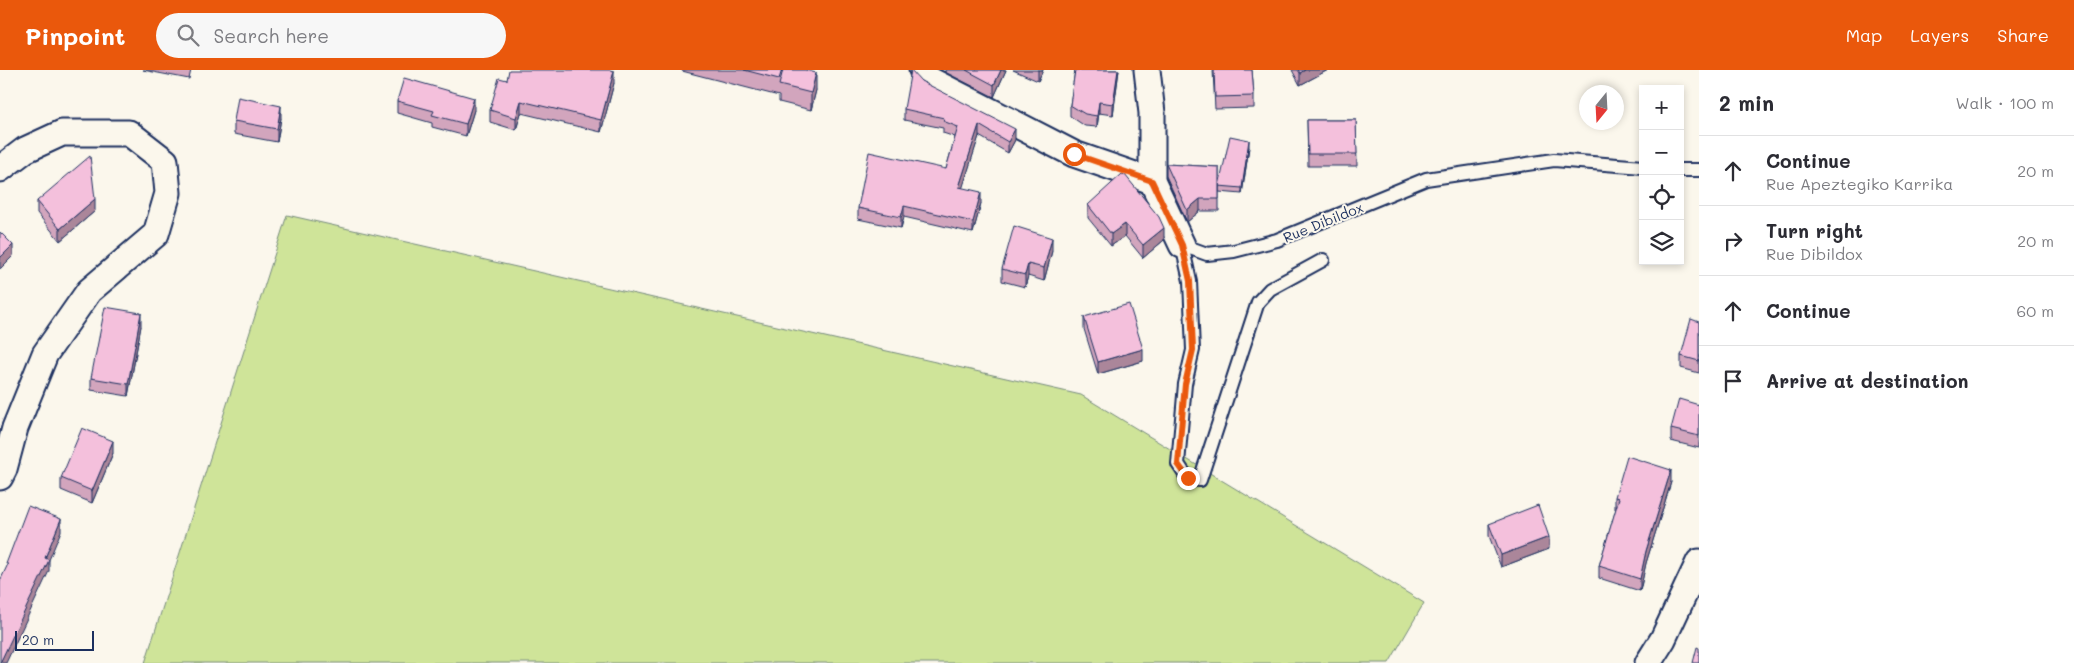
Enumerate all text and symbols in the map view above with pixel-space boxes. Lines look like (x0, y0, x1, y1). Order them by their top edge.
search box (156, 13, 506, 58)
text: Pinpoint (25, 20, 126, 51)
icon: search (174, 21, 202, 49)
text: Search here (214, 23, 329, 48)
text: Map (1846, 23, 1882, 47)
text: Layers (1910, 23, 1969, 47)
text: Share (1997, 23, 2049, 47)
north arrow (1579, 85, 1624, 130)
map controls (1639, 85, 1684, 265)
button: + (1639, 85, 1684, 130)
text: 2 min (1719, 89, 1774, 116)
text: Walk · 100 m (1955, 92, 2054, 113)
button: − (1639, 130, 1684, 175)
route start (1063, 143, 1086, 166)
text: Continue (1766, 148, 1851, 173)
icon: ahead (1719, 157, 1747, 185)
text: 20 m (2017, 160, 2054, 181)
text: Rue Apeztegiko Karrika (1766, 173, 1953, 194)
button: locate (1639, 175, 1684, 220)
street label: Rue Dibildox (1280, 197, 1366, 247)
text: Turn right (1766, 218, 1863, 243)
button: layers (1639, 220, 1684, 265)
icon: right (1719, 227, 1747, 255)
text: 20 m (2017, 230, 2054, 251)
text: Rue Dibildox (1766, 243, 1863, 264)
icon: ahead (1719, 297, 1747, 325)
text: Continue (1766, 298, 1851, 323)
text: 60 m (2017, 300, 2054, 321)
icon: arrive (1719, 367, 1747, 395)
text: Arrive at destination (1766, 368, 1969, 393)
route end (1177, 467, 1200, 490)
scale bar (15, 628, 94, 651)
text: 20 m (22, 630, 54, 649)

